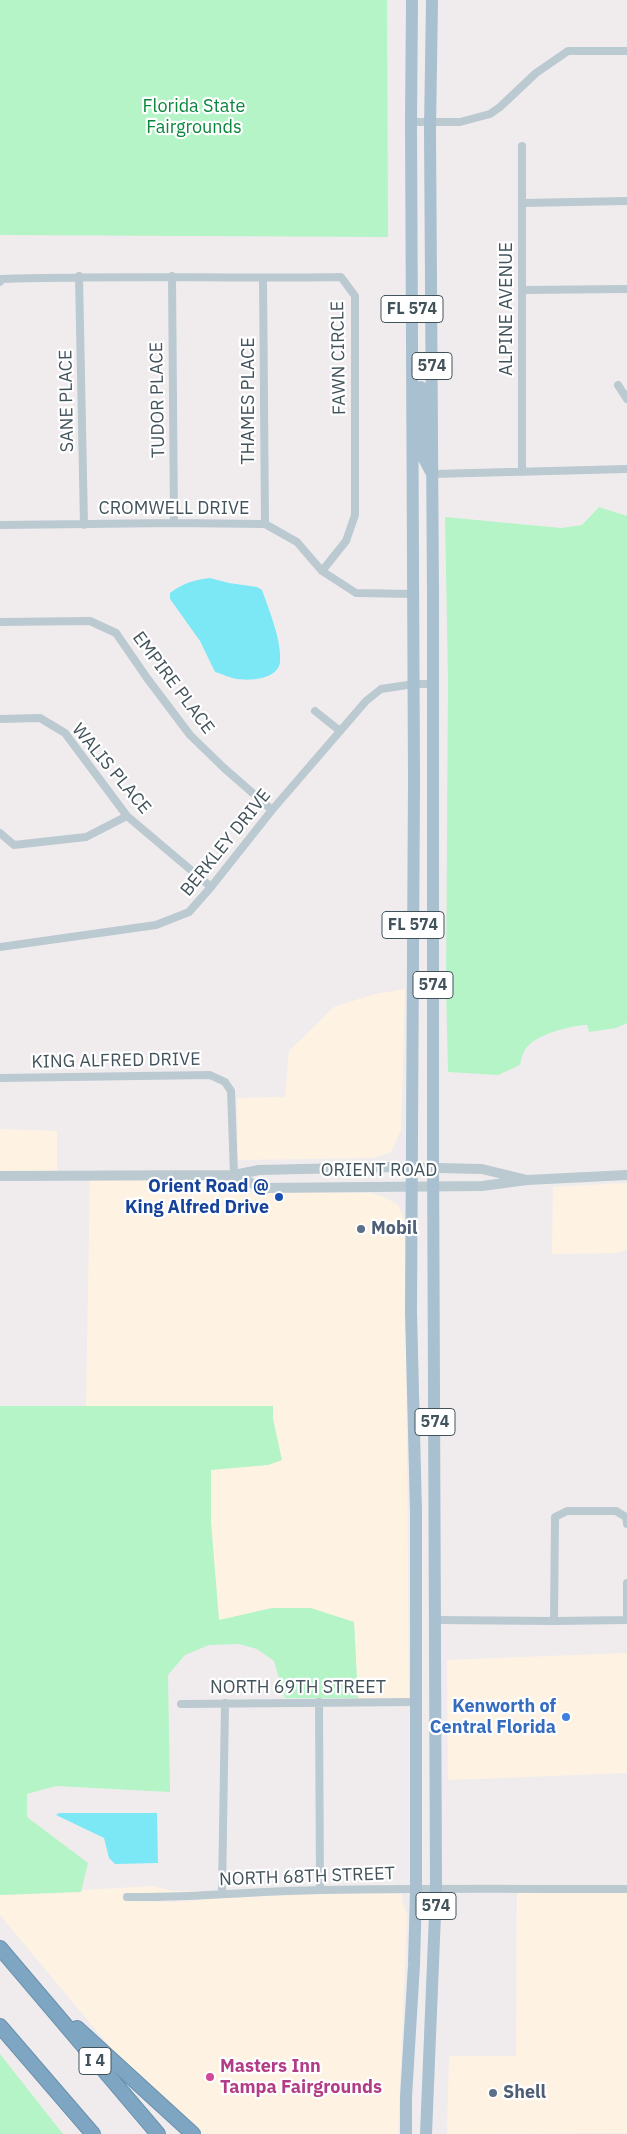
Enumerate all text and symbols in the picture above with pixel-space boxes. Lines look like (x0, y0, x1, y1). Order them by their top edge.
park label: Florida State Fairgrounds (143, 96, 245, 138)
street label: ALPINE AVENUE (496, 242, 518, 376)
road number: FL 574 (381, 296, 443, 322)
street label: FAWN CIRCLE (327, 301, 351, 415)
street label: THAMES PLACE (238, 337, 260, 465)
street label: TUDOR PLACE (146, 342, 170, 458)
street label: SANE PLACE (55, 349, 79, 453)
road number: 574 (412, 352, 452, 380)
street label: CROMWELL DRIVE (99, 498, 249, 520)
street label: EMPIRE PLACE (127, 628, 219, 738)
street label: WALIS PLACE (67, 719, 155, 819)
street label: BERKLEY DRIVE (176, 785, 276, 901)
road number: FL 574 (382, 912, 444, 938)
road number: 574 (413, 972, 453, 998)
street label: KING ALFRED DRIVE (31, 1049, 201, 1073)
street label: ORIENT ROAD (321, 1160, 437, 1182)
place label: Orient Road @ King Alfred Drive (125, 1176, 269, 1218)
marker: Orient Road @ King Alfred Drive (273, 1191, 285, 1203)
place label: Mobil (371, 1218, 417, 1240)
marker: Mobil (355, 1223, 367, 1235)
road number: 574 (415, 1408, 455, 1435)
street label: NORTH 69TH STREET (210, 1677, 386, 1699)
place label: Kenworth of Central Florida (430, 1696, 556, 1738)
marker: Kenworth of Central Florida (560, 1711, 572, 1723)
street label: NORTH 68TH STREET (219, 1863, 395, 1891)
road number: 574 (416, 1892, 456, 1920)
road number: I 4 (79, 2048, 111, 2074)
place label: Masters Inn Tampa Fairgrounds (220, 2056, 382, 2098)
marker: Masters Inn Tampa Fairgrounds (204, 2071, 216, 2083)
place label: Shell (503, 2082, 546, 2104)
marker: Shell (487, 2087, 499, 2099)

